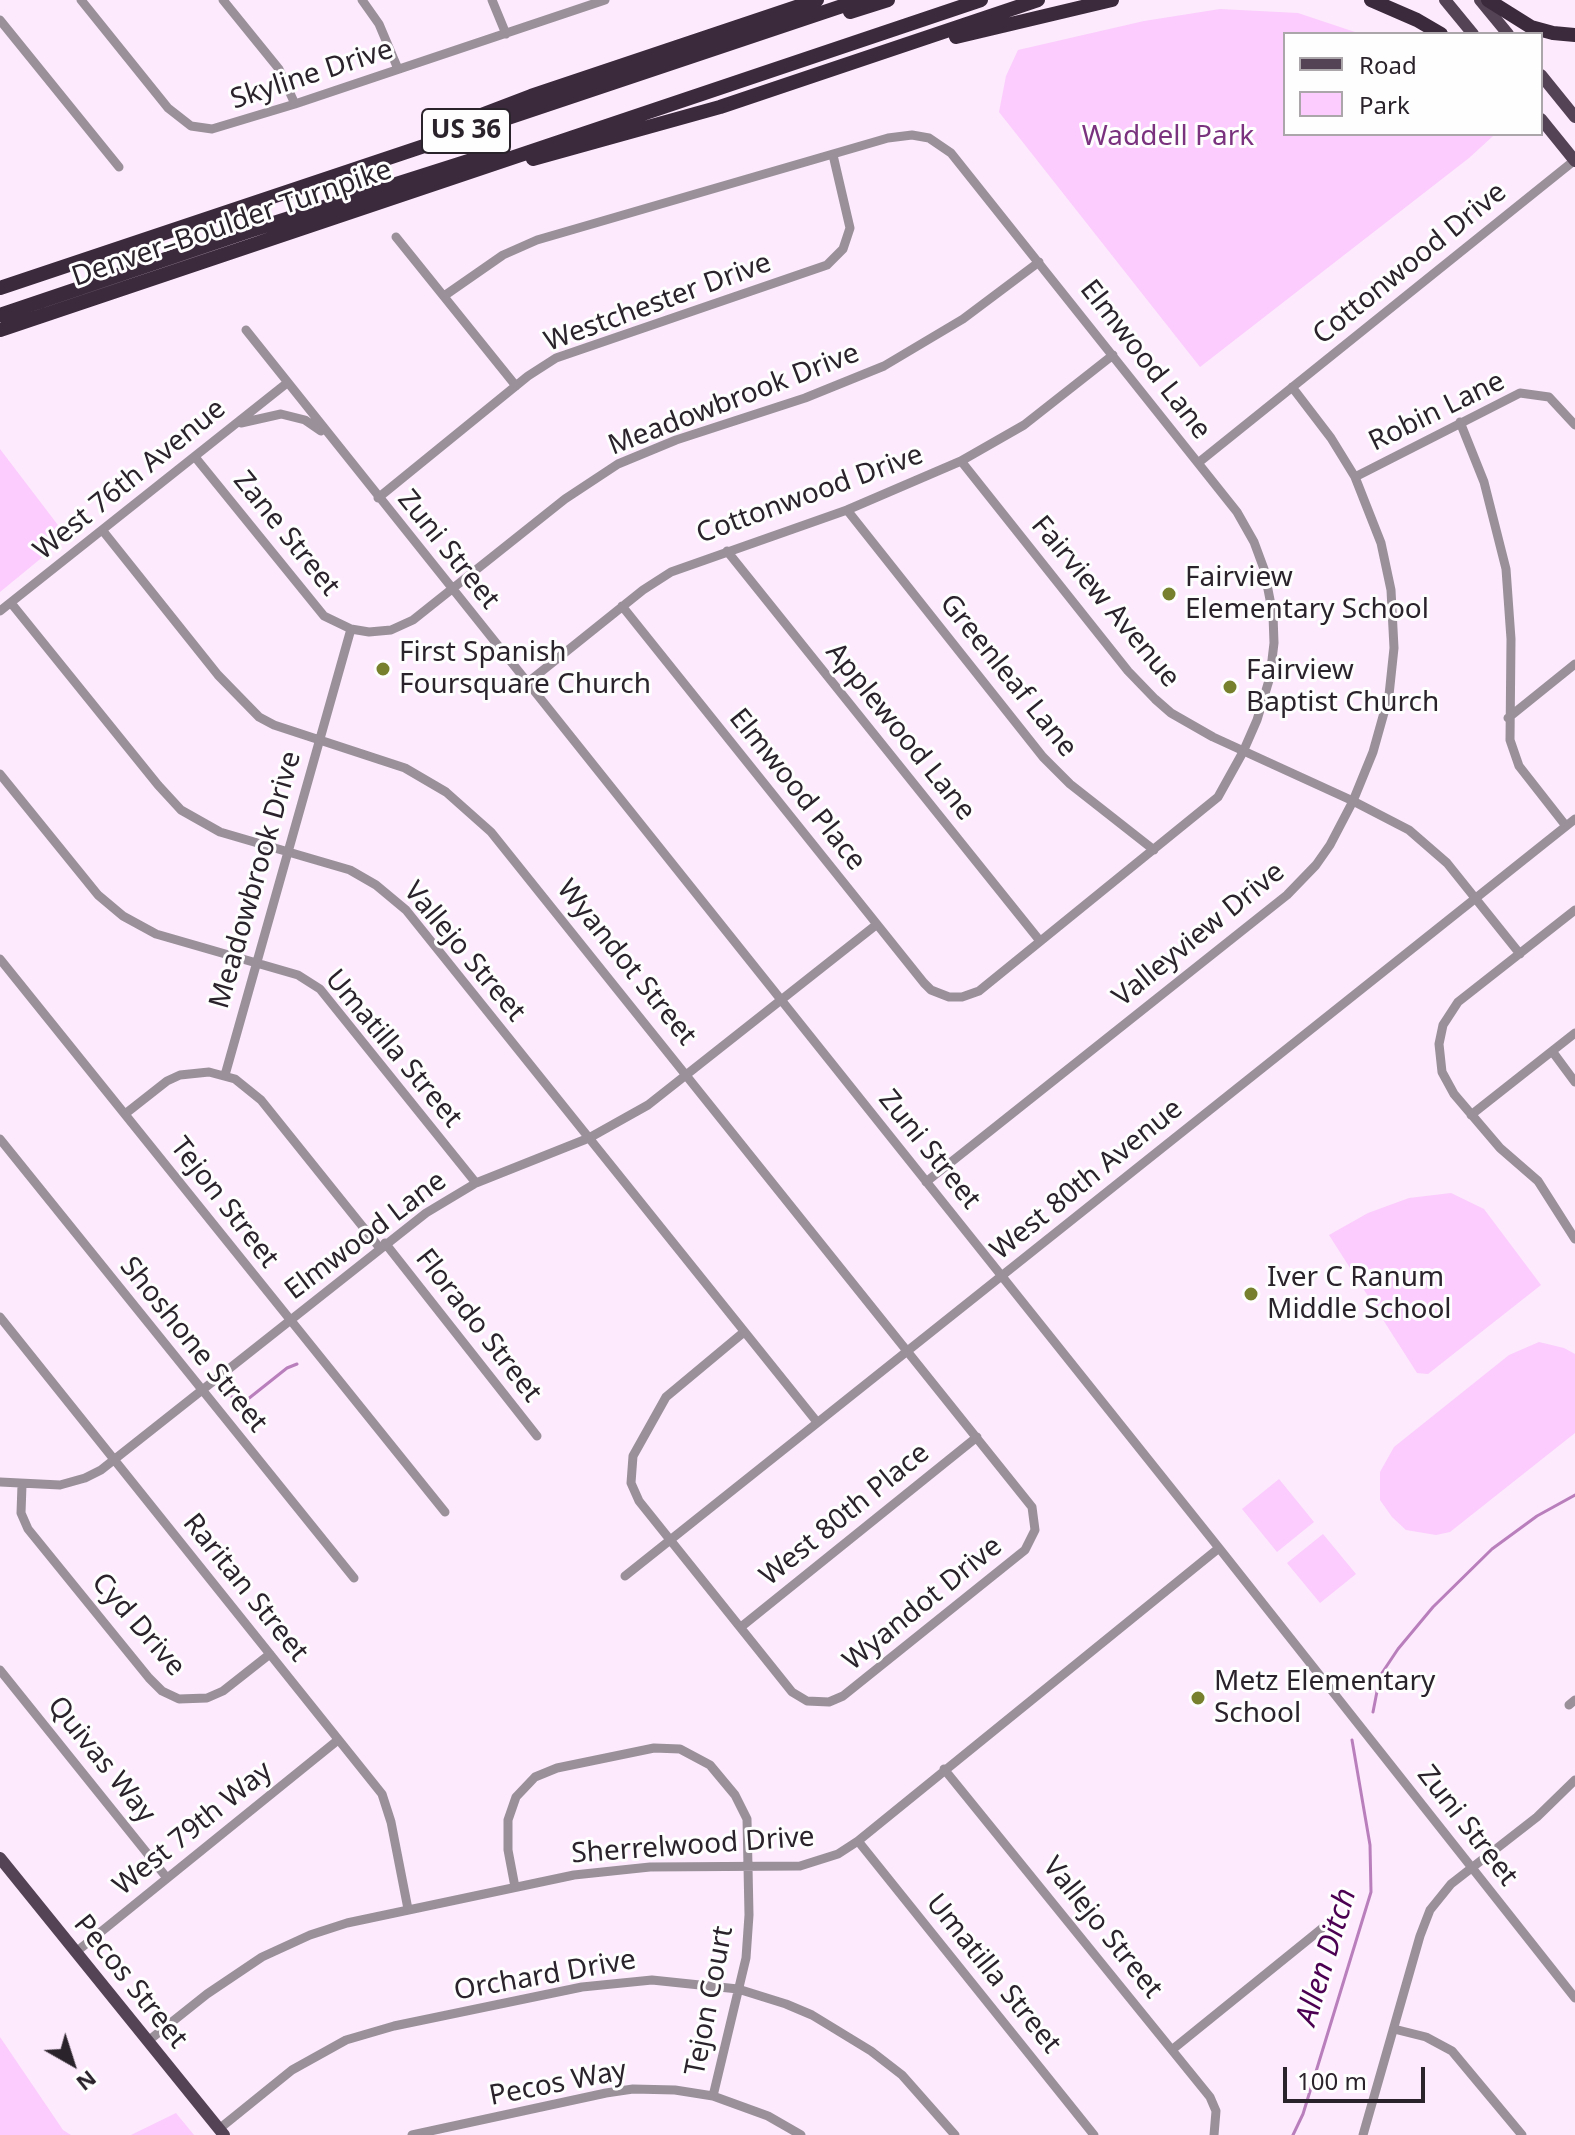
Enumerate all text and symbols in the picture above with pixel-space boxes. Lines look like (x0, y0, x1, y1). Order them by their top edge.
legend (1283, 32, 1543, 136)
street label: Skyline Drive (227, 33, 397, 117)
text: Road (1359, 48, 1417, 81)
text: Park (1359, 88, 1410, 121)
road number: US 36 (422, 109, 510, 153)
park label: Waddell Park (1082, 120, 1254, 154)
street label: Denver–Boulder Turnpike (68, 153, 396, 295)
street label: Cottonwood Drive (1307, 176, 1513, 352)
street label: Westchester Drive (540, 246, 776, 360)
street label: Elmwood Lane (1072, 274, 1218, 446)
street label: Meadowbrook Drive (604, 337, 864, 463)
street label: Robin Lane (1364, 365, 1510, 459)
street label: West 76th Avenue (27, 392, 233, 568)
street label: Cottonwood Drive (692, 438, 928, 552)
street label: Zane Street (226, 465, 346, 603)
street label: Zuni Street (390, 484, 506, 616)
street label: Fairview Avenue (1024, 510, 1186, 694)
place label: Fairview Elementary School (1185, 561, 1429, 627)
marker: Fairview Elementary School (1160, 585, 1178, 603)
street label: Greenleaf Lane (932, 588, 1084, 764)
place label: First Spanish Foursquare Church (399, 636, 651, 702)
street label: Applewood Lane (818, 636, 982, 828)
place label: Fairview Baptist Church (1246, 654, 1439, 720)
marker: First Spanish Foursquare Church (374, 660, 392, 678)
marker: Fairview Baptist Church (1221, 678, 1239, 696)
street label: Elmwood Place (721, 702, 873, 878)
street label: Meadowbrook Drive (203, 747, 309, 1013)
street label: Valleyview Drive (1106, 856, 1292, 1014)
street label: Wyandot Street (549, 874, 703, 1052)
street label: Vallejo Street (396, 875, 532, 1029)
street label: Umatilla Street (317, 963, 469, 1135)
street label: Zuni Street (871, 1084, 987, 1216)
street label: West 80th Avenue (984, 1092, 1190, 1268)
street label: Tejon Street (163, 1131, 285, 1275)
street label: Elmwood Lane (279, 1165, 453, 1307)
street label: Florado Street (408, 1243, 548, 1409)
street label: Shoshone Street (112, 1251, 274, 1439)
place label: Iver C Ranum Middle School (1267, 1261, 1452, 1327)
marker: Iver C Ranum Middle School (1242, 1285, 1260, 1303)
street label: West 80th Place (754, 1437, 936, 1593)
street label: Raritan Street (175, 1507, 315, 1669)
street label: Wyandot Drive (837, 1530, 1009, 1678)
street label: Cyd Drive (84, 1567, 192, 1683)
place label: Metz Elementary School (1214, 1665, 1435, 1731)
marker: Metz Elementary School (1189, 1689, 1207, 1707)
street label: Quivas Way (40, 1690, 162, 1830)
street label: West 79th Way (107, 1755, 279, 1903)
street label: Zuni Street (1410, 1759, 1524, 1893)
street label: Sherrelwood Drive (570, 1821, 816, 1871)
street label: Vallejo Street (1035, 1851, 1169, 2005)
water label: Allen Ditch (1289, 1884, 1365, 2030)
street label: Umatilla Street (918, 1888, 1068, 2060)
street label: Pecos Street (66, 1908, 194, 2056)
street label: Tejon Court (679, 1923, 741, 2079)
street label: Orchard Drive (451, 1943, 639, 2009)
north arrow (32, 2023, 112, 2103)
scale bar (1287, 2051, 1429, 2101)
street label: Pecos Way (486, 2054, 630, 2114)
text: N (71, 2064, 104, 2099)
text: 100 m (1297, 2064, 1367, 2097)

